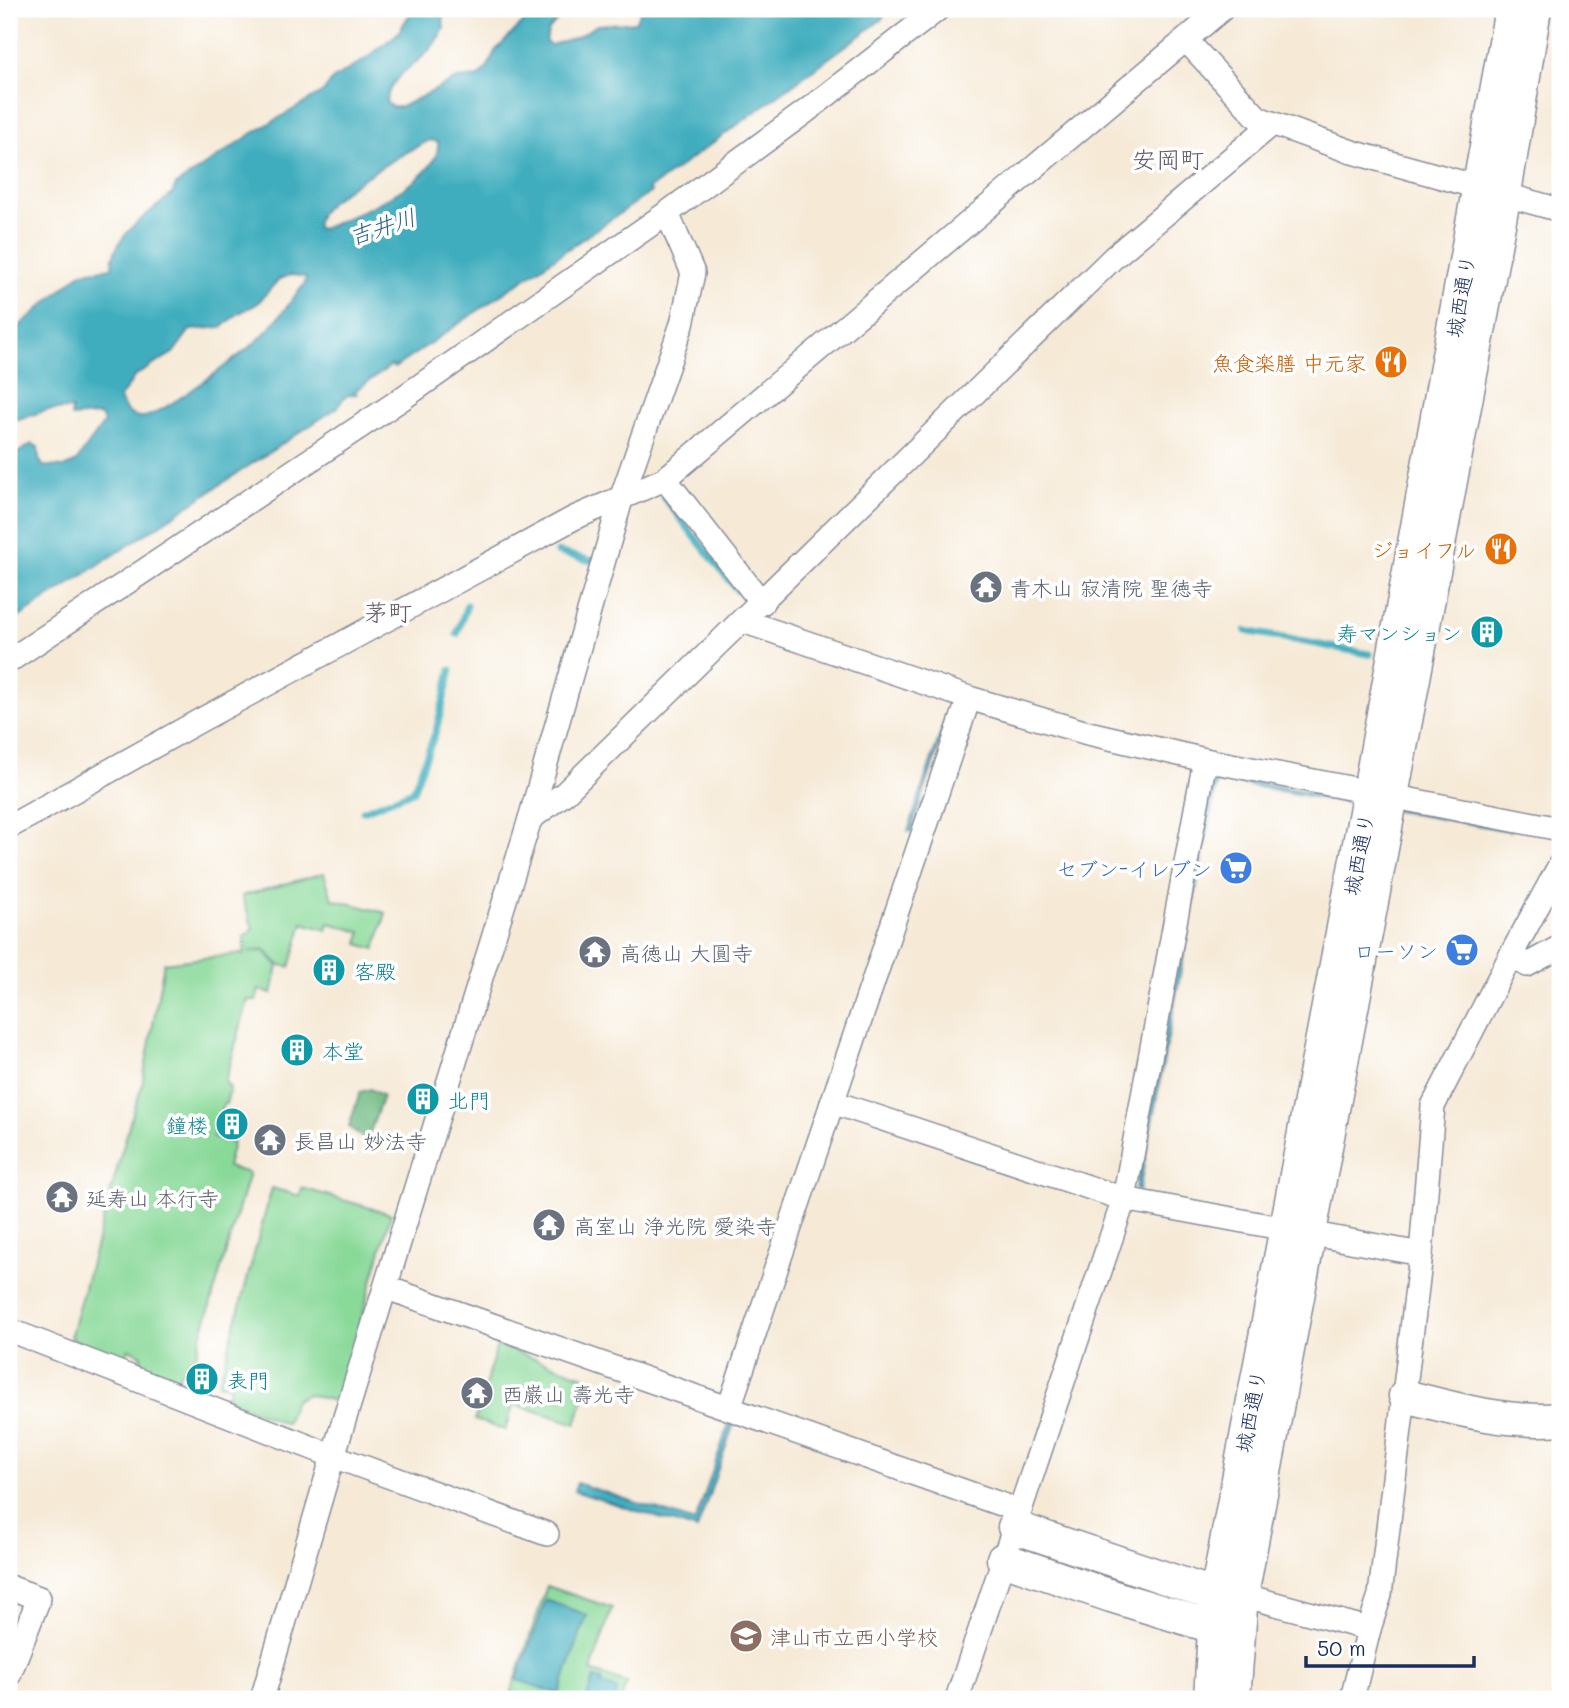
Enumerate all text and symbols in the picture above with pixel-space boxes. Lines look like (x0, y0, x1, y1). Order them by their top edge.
district label: 安岡町 (1132, 143, 1204, 174)
water label: 吉井川 (345, 201, 419, 251)
street label: 城西通り (1439, 252, 1481, 340)
restaurant icon: 魚食楽膳 中元家 (1372, 343, 1410, 381)
place label: 魚食楽膳 中元家 (1212, 349, 1366, 376)
restaurant icon: ジョイフル (1482, 530, 1520, 568)
place label: ジョイフル (1372, 536, 1476, 563)
temple icon: 青木山 寂清院 聖徳寺 (967, 568, 1005, 606)
place label: 青木山 寂清院 聖徳寺 (1010, 574, 1212, 601)
district label: 茅町 (364, 596, 412, 627)
building icon: 寿マンション (1468, 613, 1506, 651)
place label: 寿マンション (1337, 619, 1462, 646)
street label: 城西通り (1337, 810, 1379, 898)
supermarket icon: セブン-イレブン (1217, 849, 1255, 887)
place label: セブン-イレブン (1056, 855, 1212, 882)
supermarket icon: ローソン (1443, 931, 1481, 969)
temple icon: 高徳山 大圓寺 (576, 933, 614, 971)
place label: ローソン (1354, 937, 1438, 964)
place label: 高徳山 大圓寺 (620, 939, 753, 966)
building icon: 客殿 (310, 951, 348, 989)
place label: 客殿 (354, 957, 396, 984)
building icon: 本堂 (278, 1031, 316, 1069)
place label: 本堂 (322, 1037, 364, 1064)
building icon: 北門 (404, 1080, 442, 1118)
place label: 北門 (448, 1086, 490, 1113)
building icon: 鐘楼 (213, 1105, 251, 1143)
place label: 鐘楼 (166, 1111, 208, 1138)
temple icon: 長昌山 妙法寺 (251, 1121, 289, 1159)
place label: 長昌山 妙法寺 (294, 1127, 427, 1154)
temple icon: 延寿山 本行寺 (43, 1178, 81, 1216)
place label: 延寿山 本行寺 (86, 1184, 219, 1211)
temple icon: 高室山 浄光院 愛染寺 (530, 1206, 568, 1244)
place label: 高室山 浄光院 愛染寺 (574, 1212, 776, 1239)
building icon: 表門 (183, 1360, 221, 1398)
place label: 表門 (227, 1366, 269, 1393)
street label: 城西通り (1229, 1367, 1271, 1455)
temple icon: 西巌山 壽光寺 (458, 1374, 496, 1412)
place label: 西巌山 壽光寺 (502, 1380, 635, 1407)
school or university icon: 津山市立西小学校 (727, 1617, 765, 1655)
place label: 津山市立西小学校 (770, 1623, 938, 1650)
scale bar (1306, 1624, 1474, 1668)
text: 50 m (1317, 1634, 1366, 1661)

